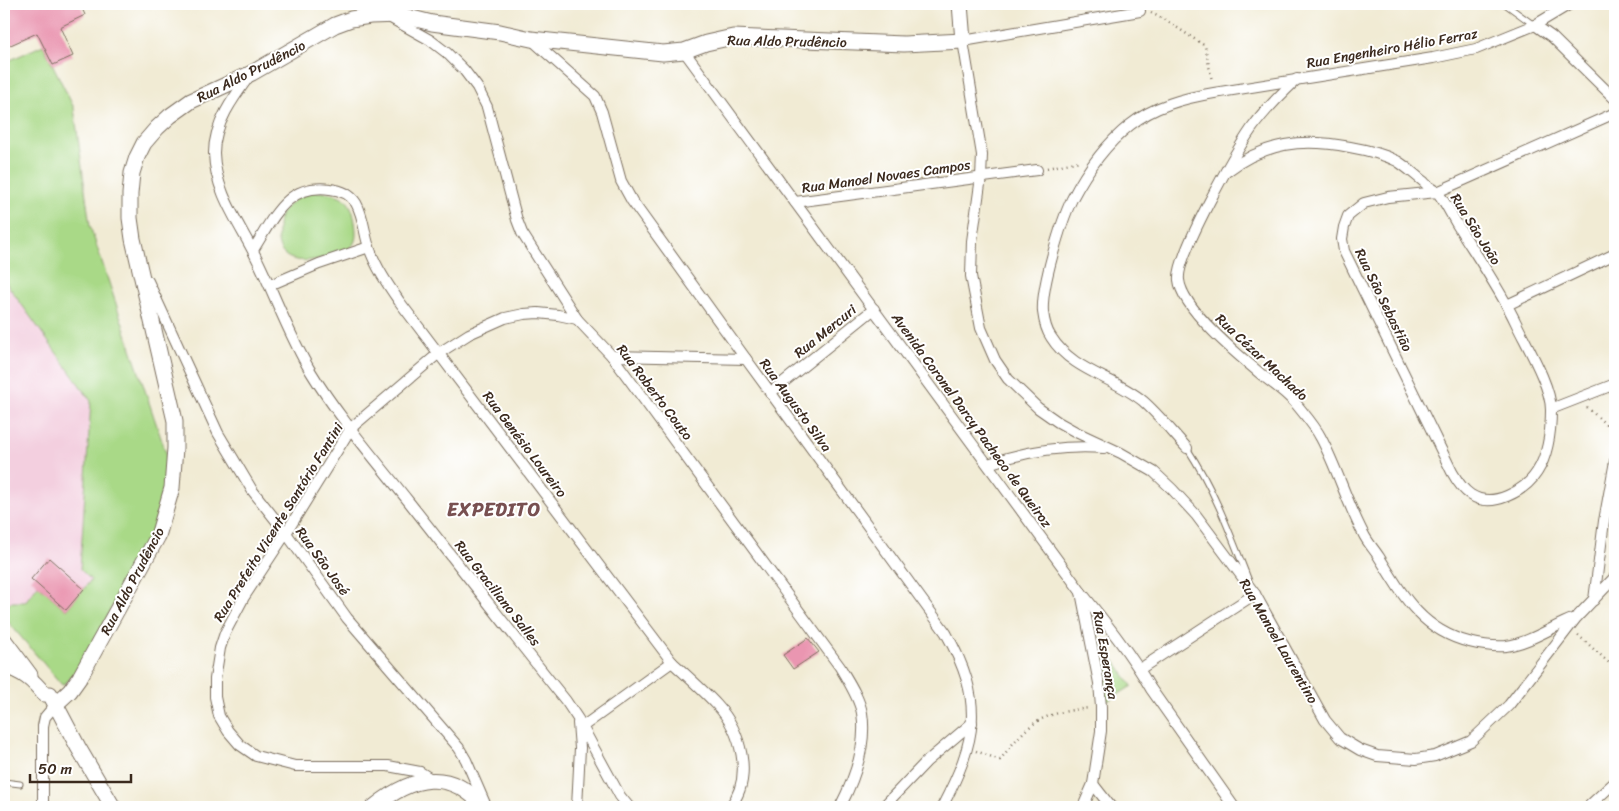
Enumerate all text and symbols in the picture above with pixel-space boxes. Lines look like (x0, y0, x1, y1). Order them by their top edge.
street label: Rua Engenheiro Hélio Ferraz (1305, 21, 1480, 76)
street label: Rua Aldo Prudêncio (727, 28, 847, 55)
street label: Rua Aldo Prudêncio (192, 33, 310, 110)
street label: Rua Manoel Novaes Campos (800, 152, 973, 201)
street label: Rua São João (1444, 188, 1508, 270)
street label: Rua São Sebastião (1348, 244, 1419, 356)
street label: Rua Mercuri (788, 297, 863, 365)
street label: Avenida Coronel Darcy Pacheco de Queiroz (884, 307, 1059, 534)
street label: Rua Cézar Machado (1209, 307, 1314, 407)
street label: Rua Roberto Couto (610, 339, 699, 446)
street label: Rua Augusto Silva (753, 353, 838, 458)
street label: Rua Genésio Loureiro (476, 385, 573, 503)
street label: Rua Prefeito Vicente Santório Fantini (207, 417, 351, 627)
district label: EXPEDITO (447, 493, 541, 526)
street label: Rua São José (289, 521, 356, 601)
street label: Rua Aldo Prudêncio (93, 523, 172, 640)
street label: Rua Graciliano Salles (448, 535, 548, 652)
street label: Rua Manoel Laurentino (1232, 574, 1325, 709)
street label: Rua Esperança (1085, 609, 1126, 702)
scale bar (30, 751, 131, 783)
text: 50 m (38, 756, 73, 782)

